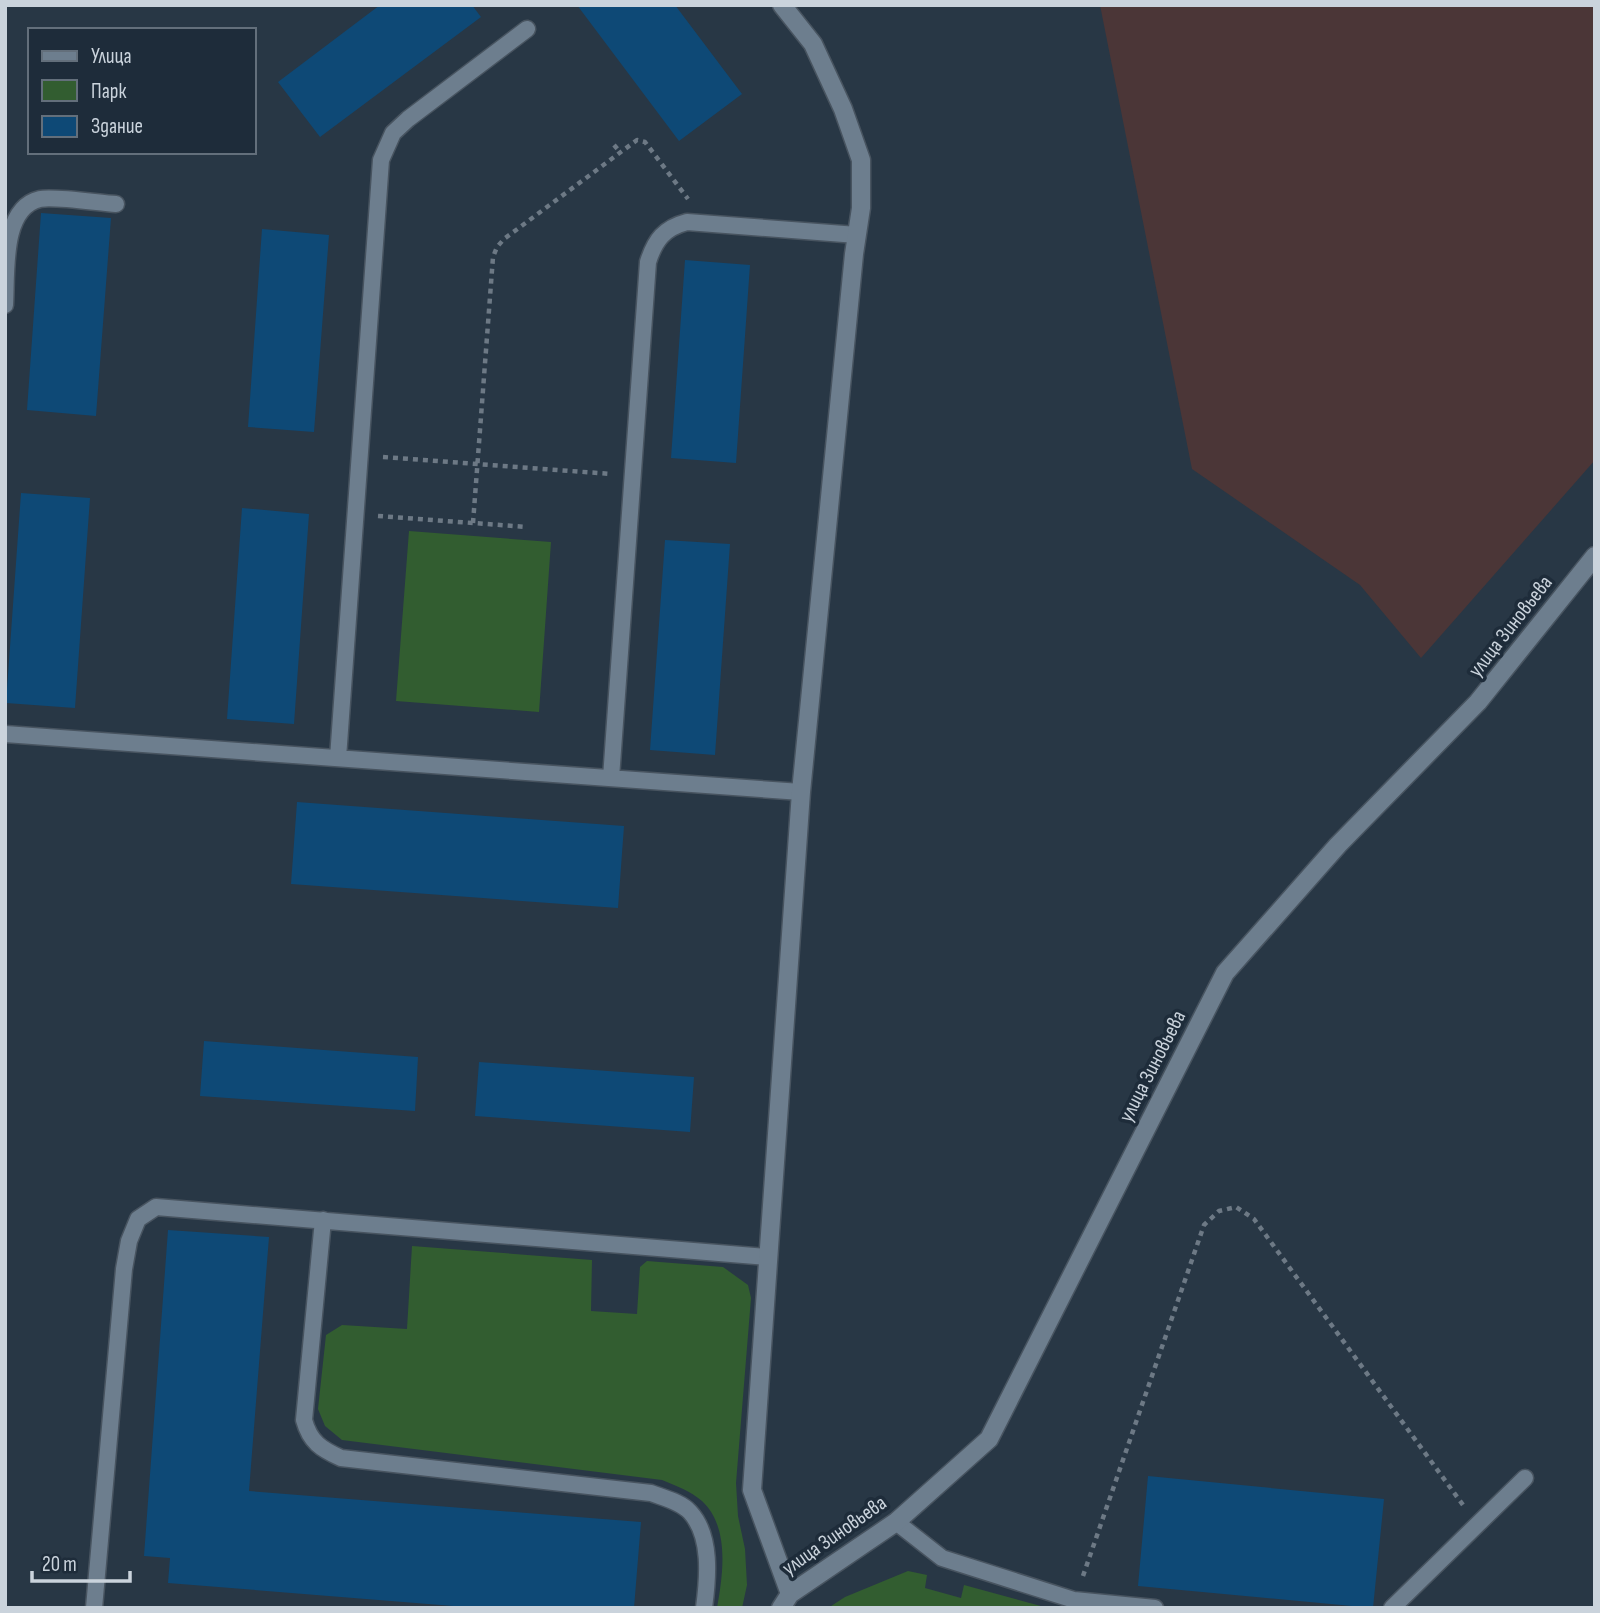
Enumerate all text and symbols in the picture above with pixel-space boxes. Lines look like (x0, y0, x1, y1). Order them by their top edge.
legend (28, 28, 256, 154)
text: Улица (91, 44, 132, 69)
text: Парк (91, 79, 126, 104)
text: Здание (91, 114, 143, 139)
street label: улица Зиновьева (1463, 571, 1558, 682)
street label: улица Зиновьева (1114, 1006, 1191, 1126)
street label: улица Зиновьева (777, 1490, 891, 1581)
scale bar (32, 1540, 130, 1584)
text: 20 m (42, 1552, 77, 1577)

